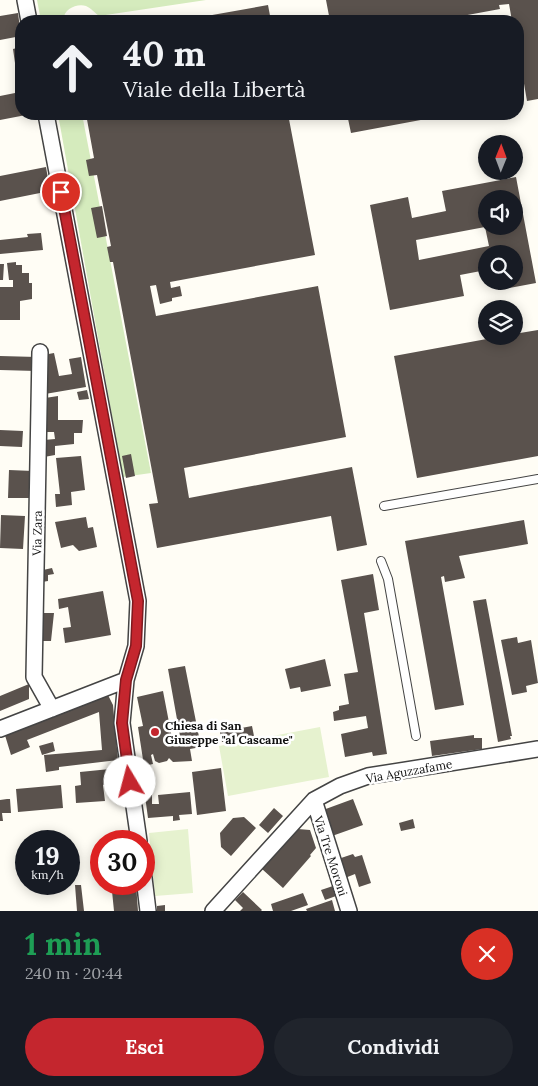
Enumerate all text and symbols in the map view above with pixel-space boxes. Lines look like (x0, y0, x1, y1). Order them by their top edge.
text: 40 m (123, 31, 206, 76)
icon: ahead (40, 35, 105, 100)
text: Viale della Libertà (123, 75, 306, 103)
north arrow (478, 135, 522, 180)
map controls (478, 135, 523, 345)
pin (40, 171, 82, 213)
icon: arrive (47, 178, 75, 206)
button: sound (478, 190, 523, 235)
button: search (478, 245, 523, 290)
button: layers (478, 300, 523, 345)
street label: Via Zara (29, 510, 45, 557)
place label: Chiesa di San Giuseppe "al Cascame" (165, 718, 293, 747)
marker: Chiesa di San Giuseppe "al Cascame" (149, 726, 161, 738)
position arrow (103, 755, 155, 807)
street label: Via Aguzzafame (364, 756, 454, 786)
street label: Via Tre Moroni (311, 813, 351, 898)
speed limit sign: 30 (90, 830, 155, 895)
text: 19 (35, 840, 60, 872)
text: km/h (31, 867, 64, 882)
text: 1 min (25, 925, 102, 963)
button: close (461, 928, 513, 980)
text: 240 m · 20:44 (25, 963, 123, 983)
button: Esci (25, 1018, 264, 1076)
button: Condividi (274, 1018, 513, 1076)

